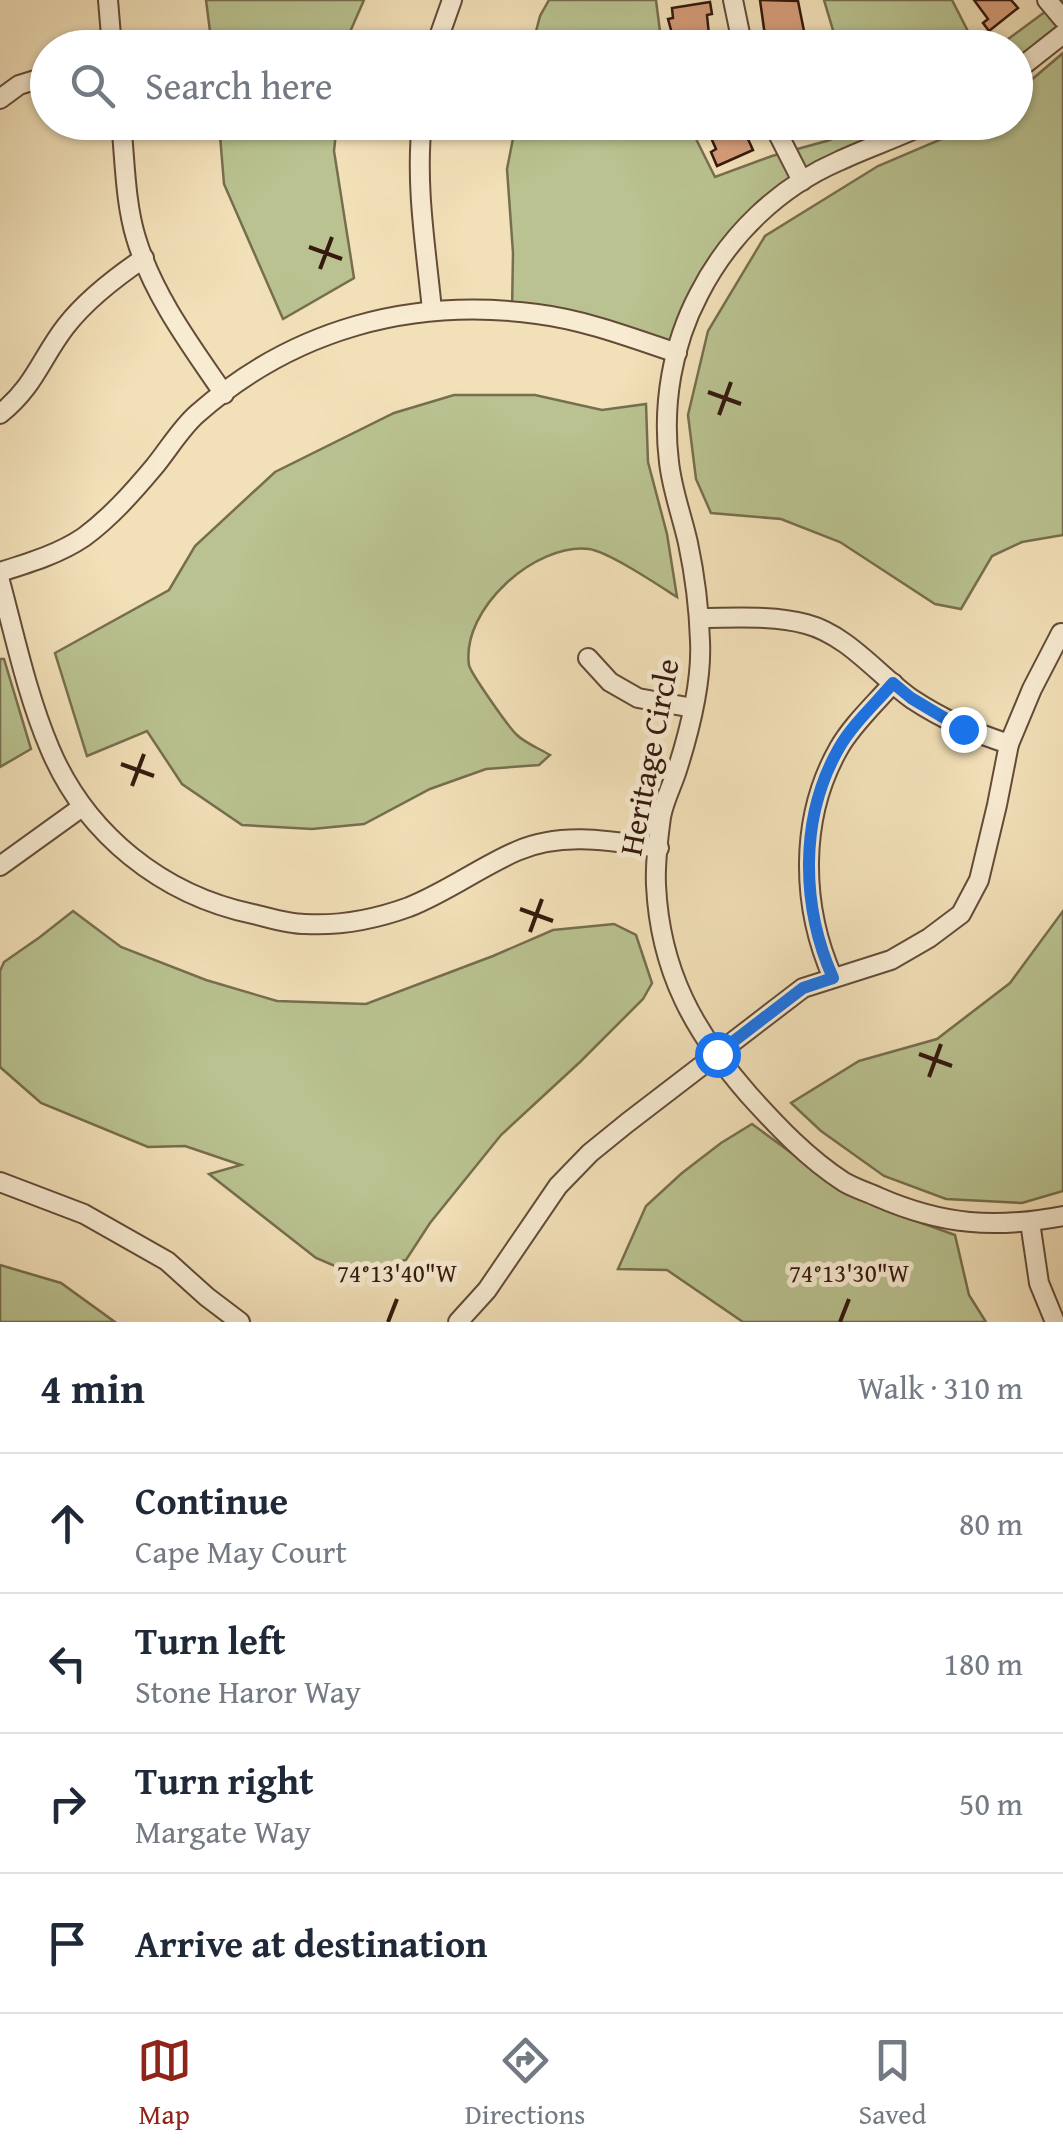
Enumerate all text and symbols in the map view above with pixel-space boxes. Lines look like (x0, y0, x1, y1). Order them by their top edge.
search box (30, 30, 1033, 140)
text: Search here (145, 57, 333, 113)
icon: search (65, 58, 120, 113)
street label: Heritage Circle (606, 654, 691, 859)
route end (941, 707, 987, 753)
route start (695, 1032, 741, 1078)
text: 74°13'40"W (337, 1255, 457, 1291)
text: 74°13'30"W (789, 1255, 909, 1291)
text: 4 min (40, 1357, 145, 1418)
text: Walk · 310 m (858, 1364, 1023, 1411)
text: Continue (135, 1472, 288, 1528)
icon: ahead (40, 1496, 95, 1551)
text: 80 m (959, 1500, 1023, 1547)
text: Cape May Court (135, 1528, 347, 1575)
text: Turn left (135, 1612, 286, 1668)
icon: left (40, 1636, 95, 1691)
text: 180 m (944, 1640, 1023, 1687)
text: Stone Haror Way (135, 1668, 361, 1715)
text: Turn right (135, 1752, 314, 1808)
icon: right (40, 1776, 95, 1831)
text: 50 m (959, 1780, 1023, 1827)
text: Margate Way (135, 1808, 311, 1855)
text: Arrive at destination (135, 1915, 488, 1971)
icon: arrive (40, 1916, 95, 1971)
tab: Map (137, 2033, 192, 2134)
tab: Directions (465, 2033, 585, 2134)
tab: Saved (859, 2033, 926, 2134)

